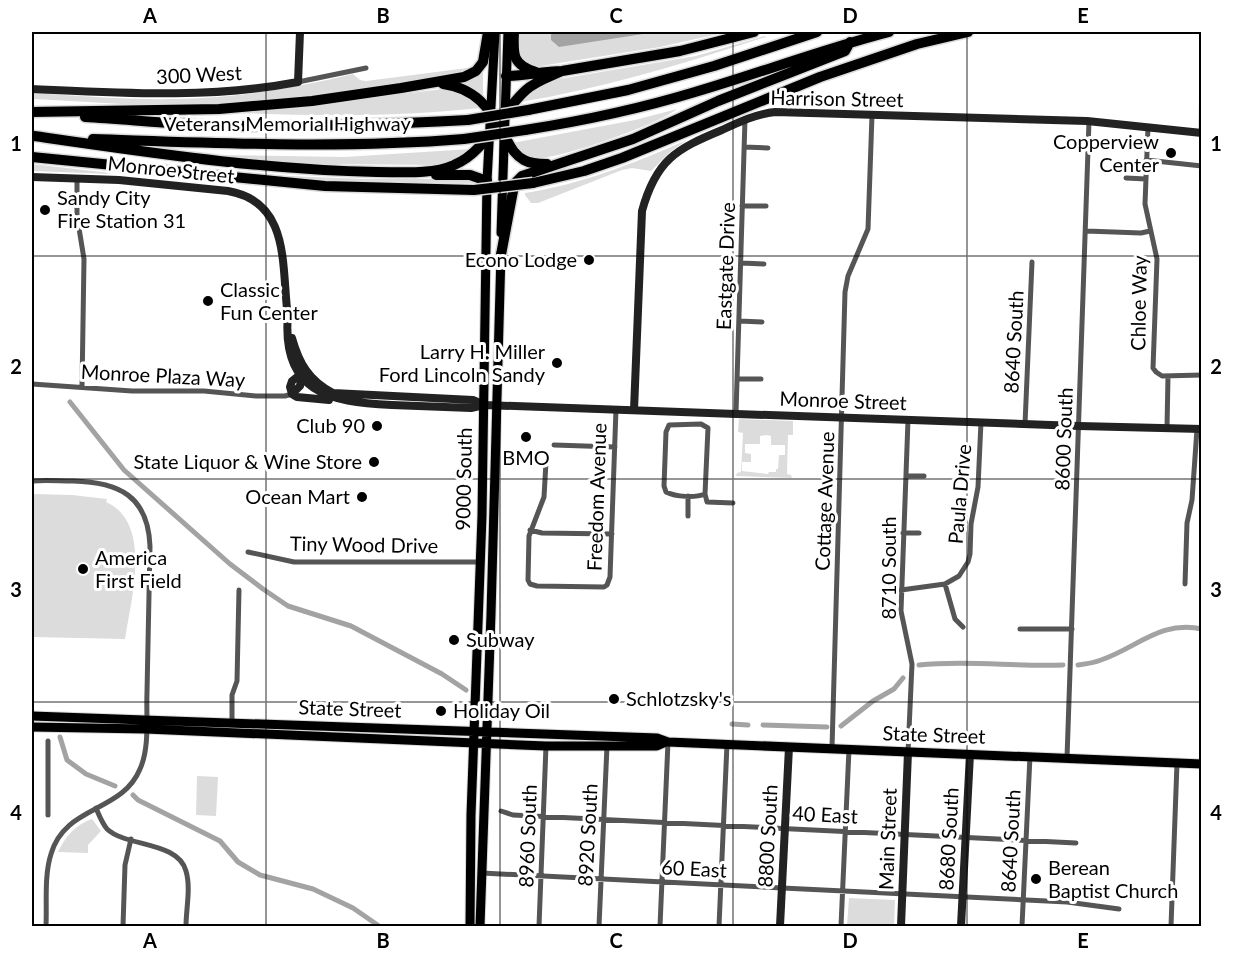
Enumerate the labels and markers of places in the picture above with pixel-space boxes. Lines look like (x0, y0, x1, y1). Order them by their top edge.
place label: Copperview Center (1053, 129, 1160, 176)
marker: Copperview Center (1164, 146, 1178, 160)
place label: Sandy City Fire Station 31 (57, 185, 186, 232)
marker: Sandy City Fire Station 31 (38, 203, 52, 217)
place label: Econo Lodge (465, 247, 577, 271)
marker: Econo Lodge (582, 253, 596, 267)
place label: Classic Fun Center (220, 277, 318, 324)
marker: Classic Fun Center (201, 294, 215, 308)
place label: Larry H. Miller Ford Lincoln Sandy (379, 339, 546, 386)
marker: Larry H. Miller Ford Lincoln Sandy (550, 356, 564, 370)
place label: Club 90 (296, 413, 365, 437)
marker: Club 90 (370, 419, 384, 433)
marker: BMO (519, 430, 533, 444)
place label: BMO (502, 445, 550, 469)
place label: State Liquor & Wine Store (133, 449, 362, 473)
marker: State Liquor & Wine Store (367, 455, 381, 469)
place label: Ocean Mart (245, 484, 350, 508)
marker: Ocean Mart (355, 490, 369, 504)
place label: America First Field (95, 545, 182, 592)
marker: America First Field (76, 562, 90, 576)
place label: Subway (466, 627, 535, 651)
marker: Subway (447, 633, 461, 647)
place label: Schlotzsky's (626, 686, 731, 710)
marker: Schlotzsky's (607, 692, 621, 706)
place label: Holiday Oil (453, 698, 550, 722)
marker: Holiday Oil (434, 704, 448, 718)
place label: Berean Baptist Church (1048, 855, 1178, 902)
marker: Berean Baptist Church (1029, 872, 1043, 886)

